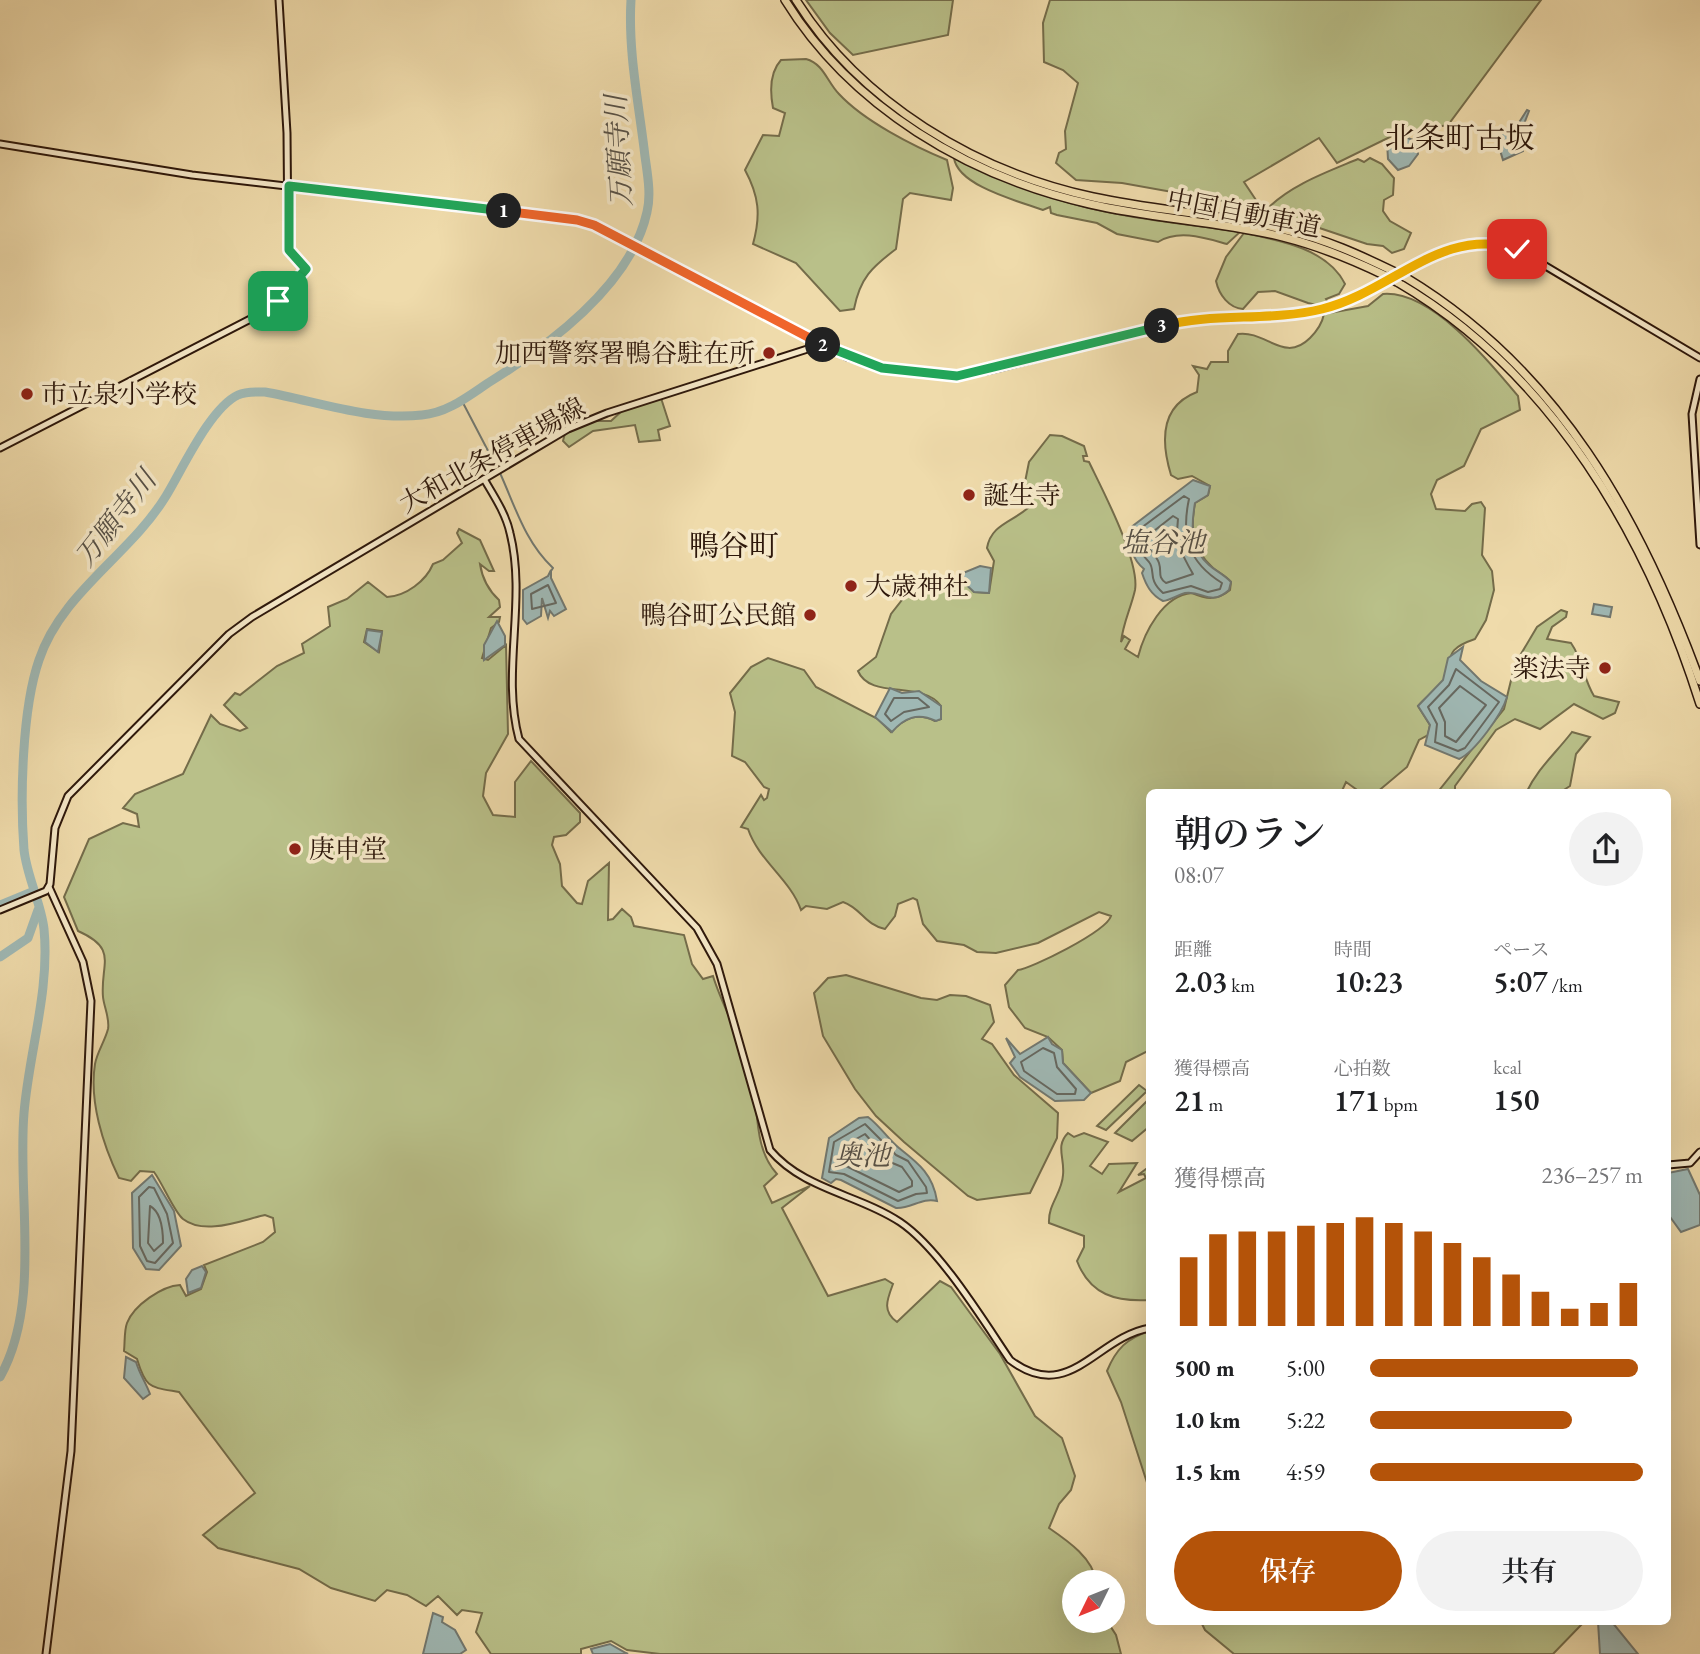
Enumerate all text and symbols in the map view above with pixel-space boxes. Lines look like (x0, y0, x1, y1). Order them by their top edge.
water label: 万願寺川 (597, 91, 639, 208)
district label: 北条町古坂 (1385, 118, 1535, 157)
street label: 中国自動車道 (1164, 181, 1324, 245)
pin: 1 (486, 194, 522, 228)
text: 1 (498, 198, 509, 223)
pin (1487, 219, 1547, 279)
icon: check (1498, 230, 1536, 268)
pin (248, 271, 308, 331)
icon: arrive (259, 282, 297, 320)
pin: 3 (1144, 308, 1180, 344)
text: 3 (1156, 313, 1167, 338)
pin: 2 (806, 328, 840, 362)
text: 2 (817, 332, 828, 357)
place label: 加西警察署鴨谷駐在所 (495, 336, 755, 370)
marker: 加西警察署鴨谷駐在所 (761, 345, 777, 361)
place label: 市立泉小学校 (41, 377, 197, 411)
marker: 市立泉小学校 (19, 386, 35, 402)
street label: 大和北条停車場線 (393, 390, 591, 520)
water label: 万願寺川 (66, 460, 166, 573)
place label: 誕生寺 (983, 478, 1061, 512)
marker: 誕生寺 (961, 487, 977, 503)
water label: 塩谷池 (1121, 524, 1208, 560)
district label: 鴨谷町 (689, 526, 779, 565)
place label: 大歳神社 (865, 569, 969, 603)
marker: 大歳神社 (843, 578, 859, 594)
place label: 鴨谷町公民館 (640, 598, 796, 632)
marker: 鴨谷町公民館 (802, 607, 818, 623)
place label: 楽法寺 (1513, 651, 1591, 685)
marker: 楽法寺 (1597, 660, 1613, 676)
text: 朝のラン (1174, 809, 1326, 858)
button: share (1569, 812, 1643, 886)
place label: 庚申堂 (309, 832, 387, 866)
marker: 庚申堂 (287, 841, 303, 857)
text: 08:07 (1174, 860, 1224, 890)
text: 距離 (1174, 937, 1212, 962)
text: 時間 (1334, 937, 1372, 962)
text: ペース (1493, 937, 1549, 962)
text: 2.03 (1174, 962, 1227, 1001)
text: 10:23 (1334, 962, 1403, 1001)
text: 5:07 (1493, 962, 1548, 1001)
text: km (1227, 973, 1255, 998)
text: /km (1548, 973, 1583, 998)
text: kcal (1493, 1055, 1522, 1080)
text: 獲得標高 (1174, 1056, 1250, 1081)
text: 心拍数 (1334, 1056, 1391, 1081)
text: 150 (1493, 1080, 1540, 1119)
text: 21 (1174, 1081, 1205, 1120)
text: 171 (1334, 1081, 1380, 1120)
text: m (1205, 1092, 1223, 1117)
text: bpm (1380, 1092, 1418, 1117)
water label: 奥池 (834, 1137, 893, 1173)
text: 236–257 m (1542, 1160, 1643, 1190)
text: 獲得標高 (1174, 1163, 1266, 1193)
text: 500 m (1174, 1353, 1235, 1383)
text: 5:00 (1286, 1353, 1325, 1383)
text: 1.0 km (1174, 1405, 1241, 1435)
text: 5:22 (1286, 1405, 1325, 1435)
text: 1.5 km (1174, 1457, 1241, 1487)
text: 4:59 (1286, 1457, 1325, 1487)
button: 保存 (1174, 1531, 1402, 1611)
button: 共有 (1416, 1531, 1643, 1611)
north arrow (1062, 1570, 1125, 1633)
map controls (1062, 1570, 1125, 1633)

